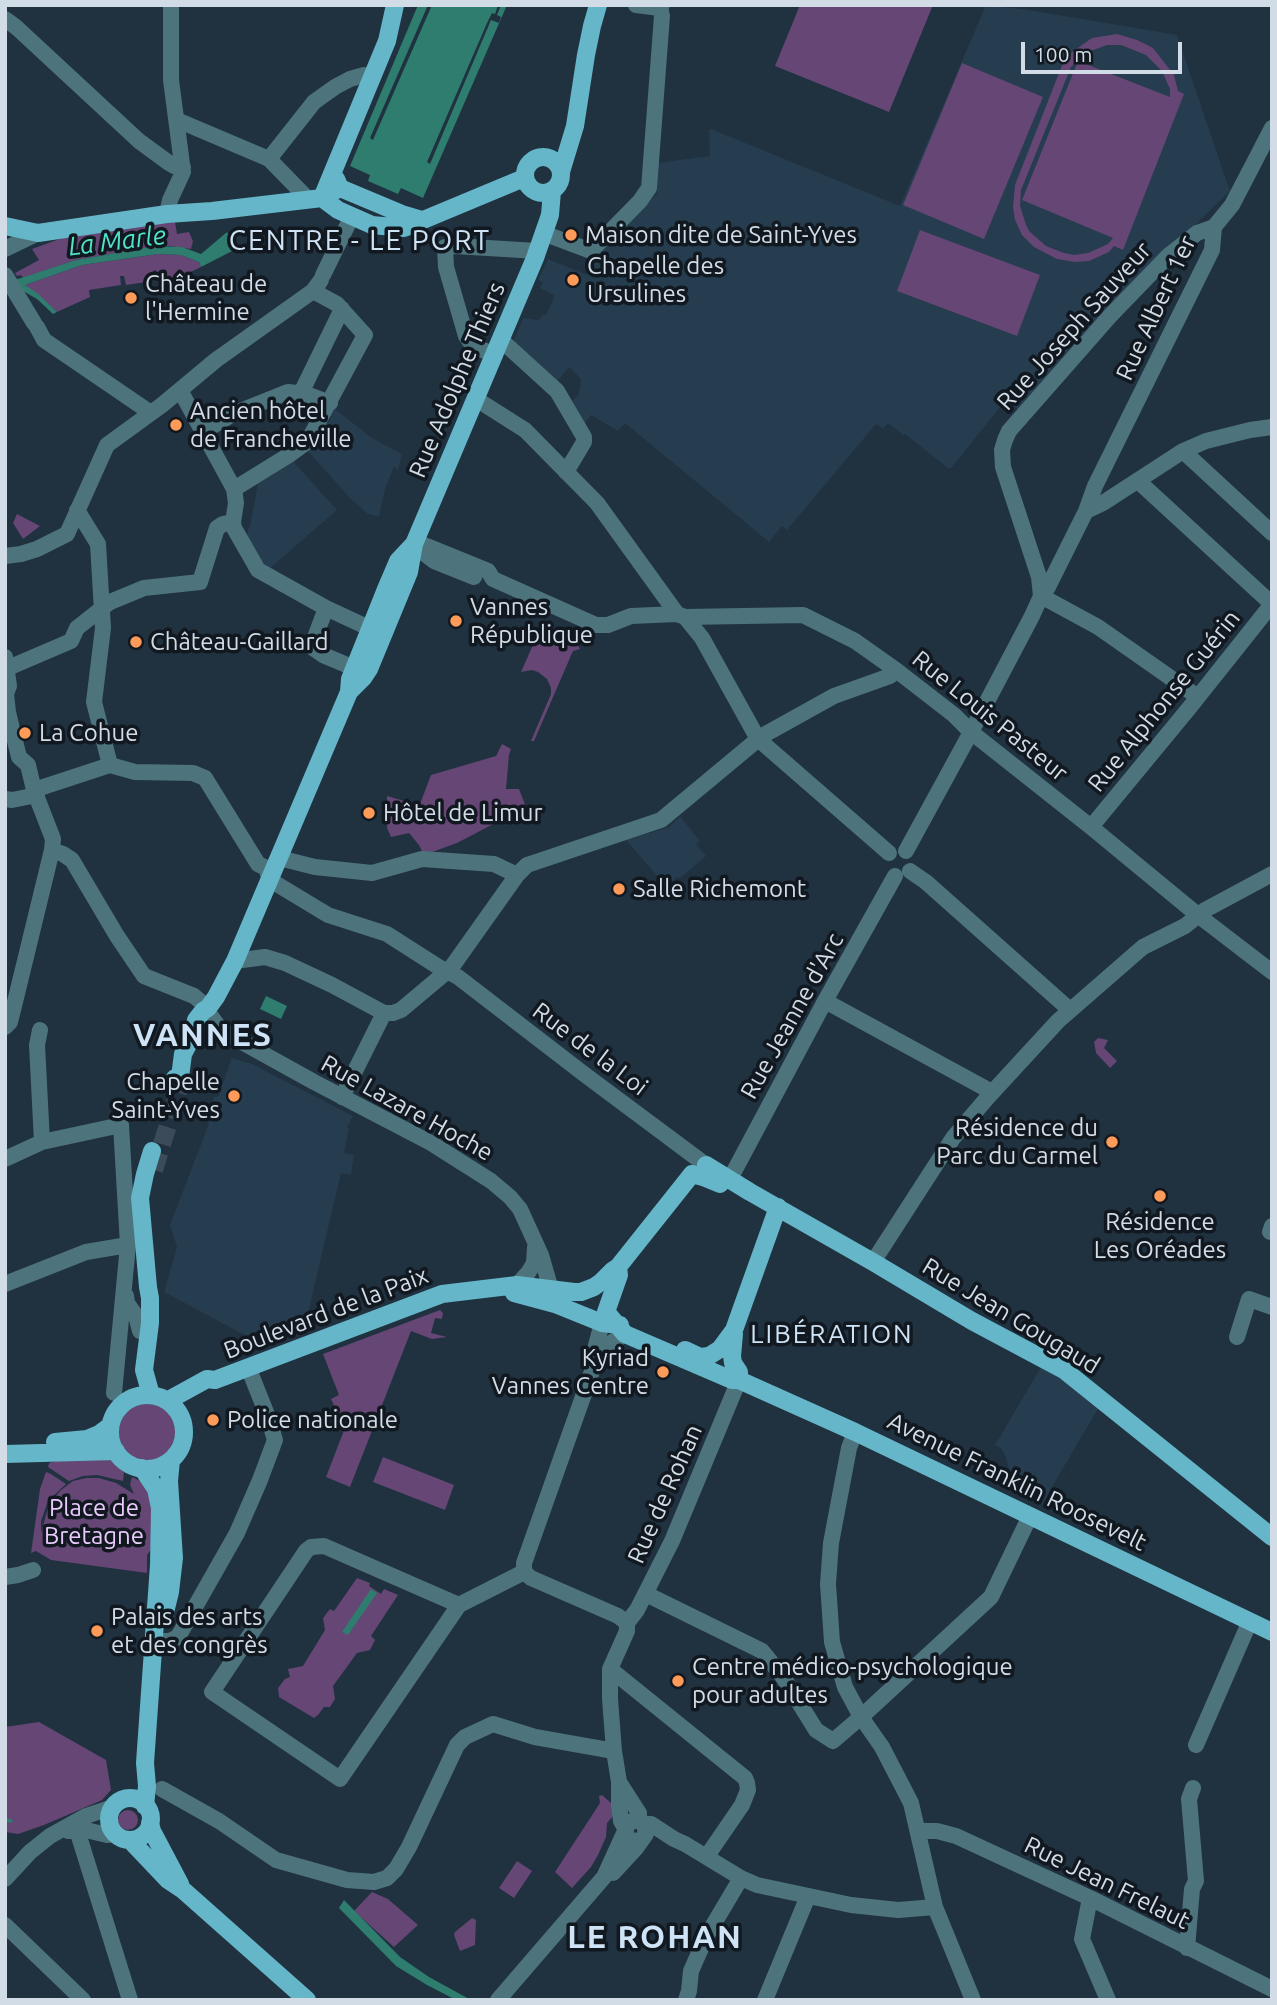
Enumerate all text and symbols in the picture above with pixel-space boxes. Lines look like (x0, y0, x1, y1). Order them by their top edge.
scale bar (1025, 28, 1186, 72)
text: 100 m (1034, 42, 1092, 66)
water label: La Marle (66, 220, 168, 262)
place label: Maison dite de Saint-Yves (585, 221, 857, 249)
district label: CENTRE - LE PORT (231, 224, 489, 258)
marker: Maison dite de Saint-Yves (563, 227, 579, 243)
street label: Rue Albert 1er (1110, 231, 1202, 385)
street label: Rue Joseph Sauveur (991, 236, 1157, 416)
place label: Chapelle des Ursulines (587, 252, 724, 308)
place label: Château de l'Hermine (145, 270, 267, 326)
marker: Chapelle des Ursulines (565, 272, 581, 288)
street label: Rue Adolphe Thiers (403, 278, 511, 482)
marker: Château de l'Hermine (123, 290, 139, 306)
place label: Ancien hôtel de Francheville (190, 397, 352, 453)
marker: Ancien hôtel de Francheville (168, 417, 184, 433)
place label: Vannes République (470, 593, 593, 649)
street label: Rue Alphonse Guérin (1082, 604, 1246, 798)
marker: Vannes République (448, 613, 464, 629)
place label: Château-Gaillard (150, 628, 329, 656)
marker: Château-Gaillard (128, 634, 144, 650)
street label: Rue Louis Pasteur (907, 645, 1073, 787)
place label: La Cohue (39, 719, 138, 747)
marker: La Cohue (17, 725, 33, 741)
place label: Hôtel de Limur (383, 799, 543, 827)
marker: Hôtel de Limur (361, 805, 377, 821)
place label: Salle Richemont (633, 875, 806, 903)
marker: Salle Richemont (611, 881, 627, 897)
street label: Rue Jeanne d'Arc (735, 928, 849, 1104)
street label: Rue de la Loi (527, 996, 653, 1102)
district label: VANNES (134, 1016, 272, 1054)
street label: Rue Lazare Hoche (316, 1049, 498, 1167)
place label: Chapelle Saint-Yves (112, 1068, 220, 1124)
marker: Chapelle Saint-Yves (226, 1088, 242, 1104)
place label: Résidence du Parc du Carmel (936, 1114, 1098, 1170)
marker: Résidence du Parc du Carmel (1104, 1134, 1120, 1150)
marker: Résidence Les Oréades (1152, 1188, 1168, 1204)
place label: Résidence Les Oréades (1094, 1208, 1226, 1264)
street label: Rue Jean Gougaud (917, 1252, 1105, 1380)
street label: Boulevard de la Paix (220, 1261, 432, 1365)
district label: LIBÉRATION (752, 1318, 912, 1350)
place label: Kyriad Vannes Centre (492, 1344, 649, 1400)
marker: Kyriad Vannes Centre (655, 1364, 671, 1380)
place label: Police nationale (227, 1406, 398, 1434)
street label: Avenue Franklin Roosevelt (883, 1407, 1151, 1557)
marker: Police nationale (205, 1412, 221, 1428)
street label: Rue de Rohan (622, 1420, 708, 1568)
park label: Place de Bretagne (44, 1494, 144, 1550)
place label: Palais des arts et des congrès (111, 1603, 268, 1659)
marker: Palais des arts et des congrès (89, 1623, 105, 1639)
place label: Centre médico-psychologique pour adultes (692, 1653, 1013, 1709)
marker: Centre médico-psychologique pour adultes (670, 1673, 686, 1689)
street label: Rue Jean Frelaut (1020, 1831, 1194, 1935)
district label: LE ROHAN (568, 1918, 742, 1956)

